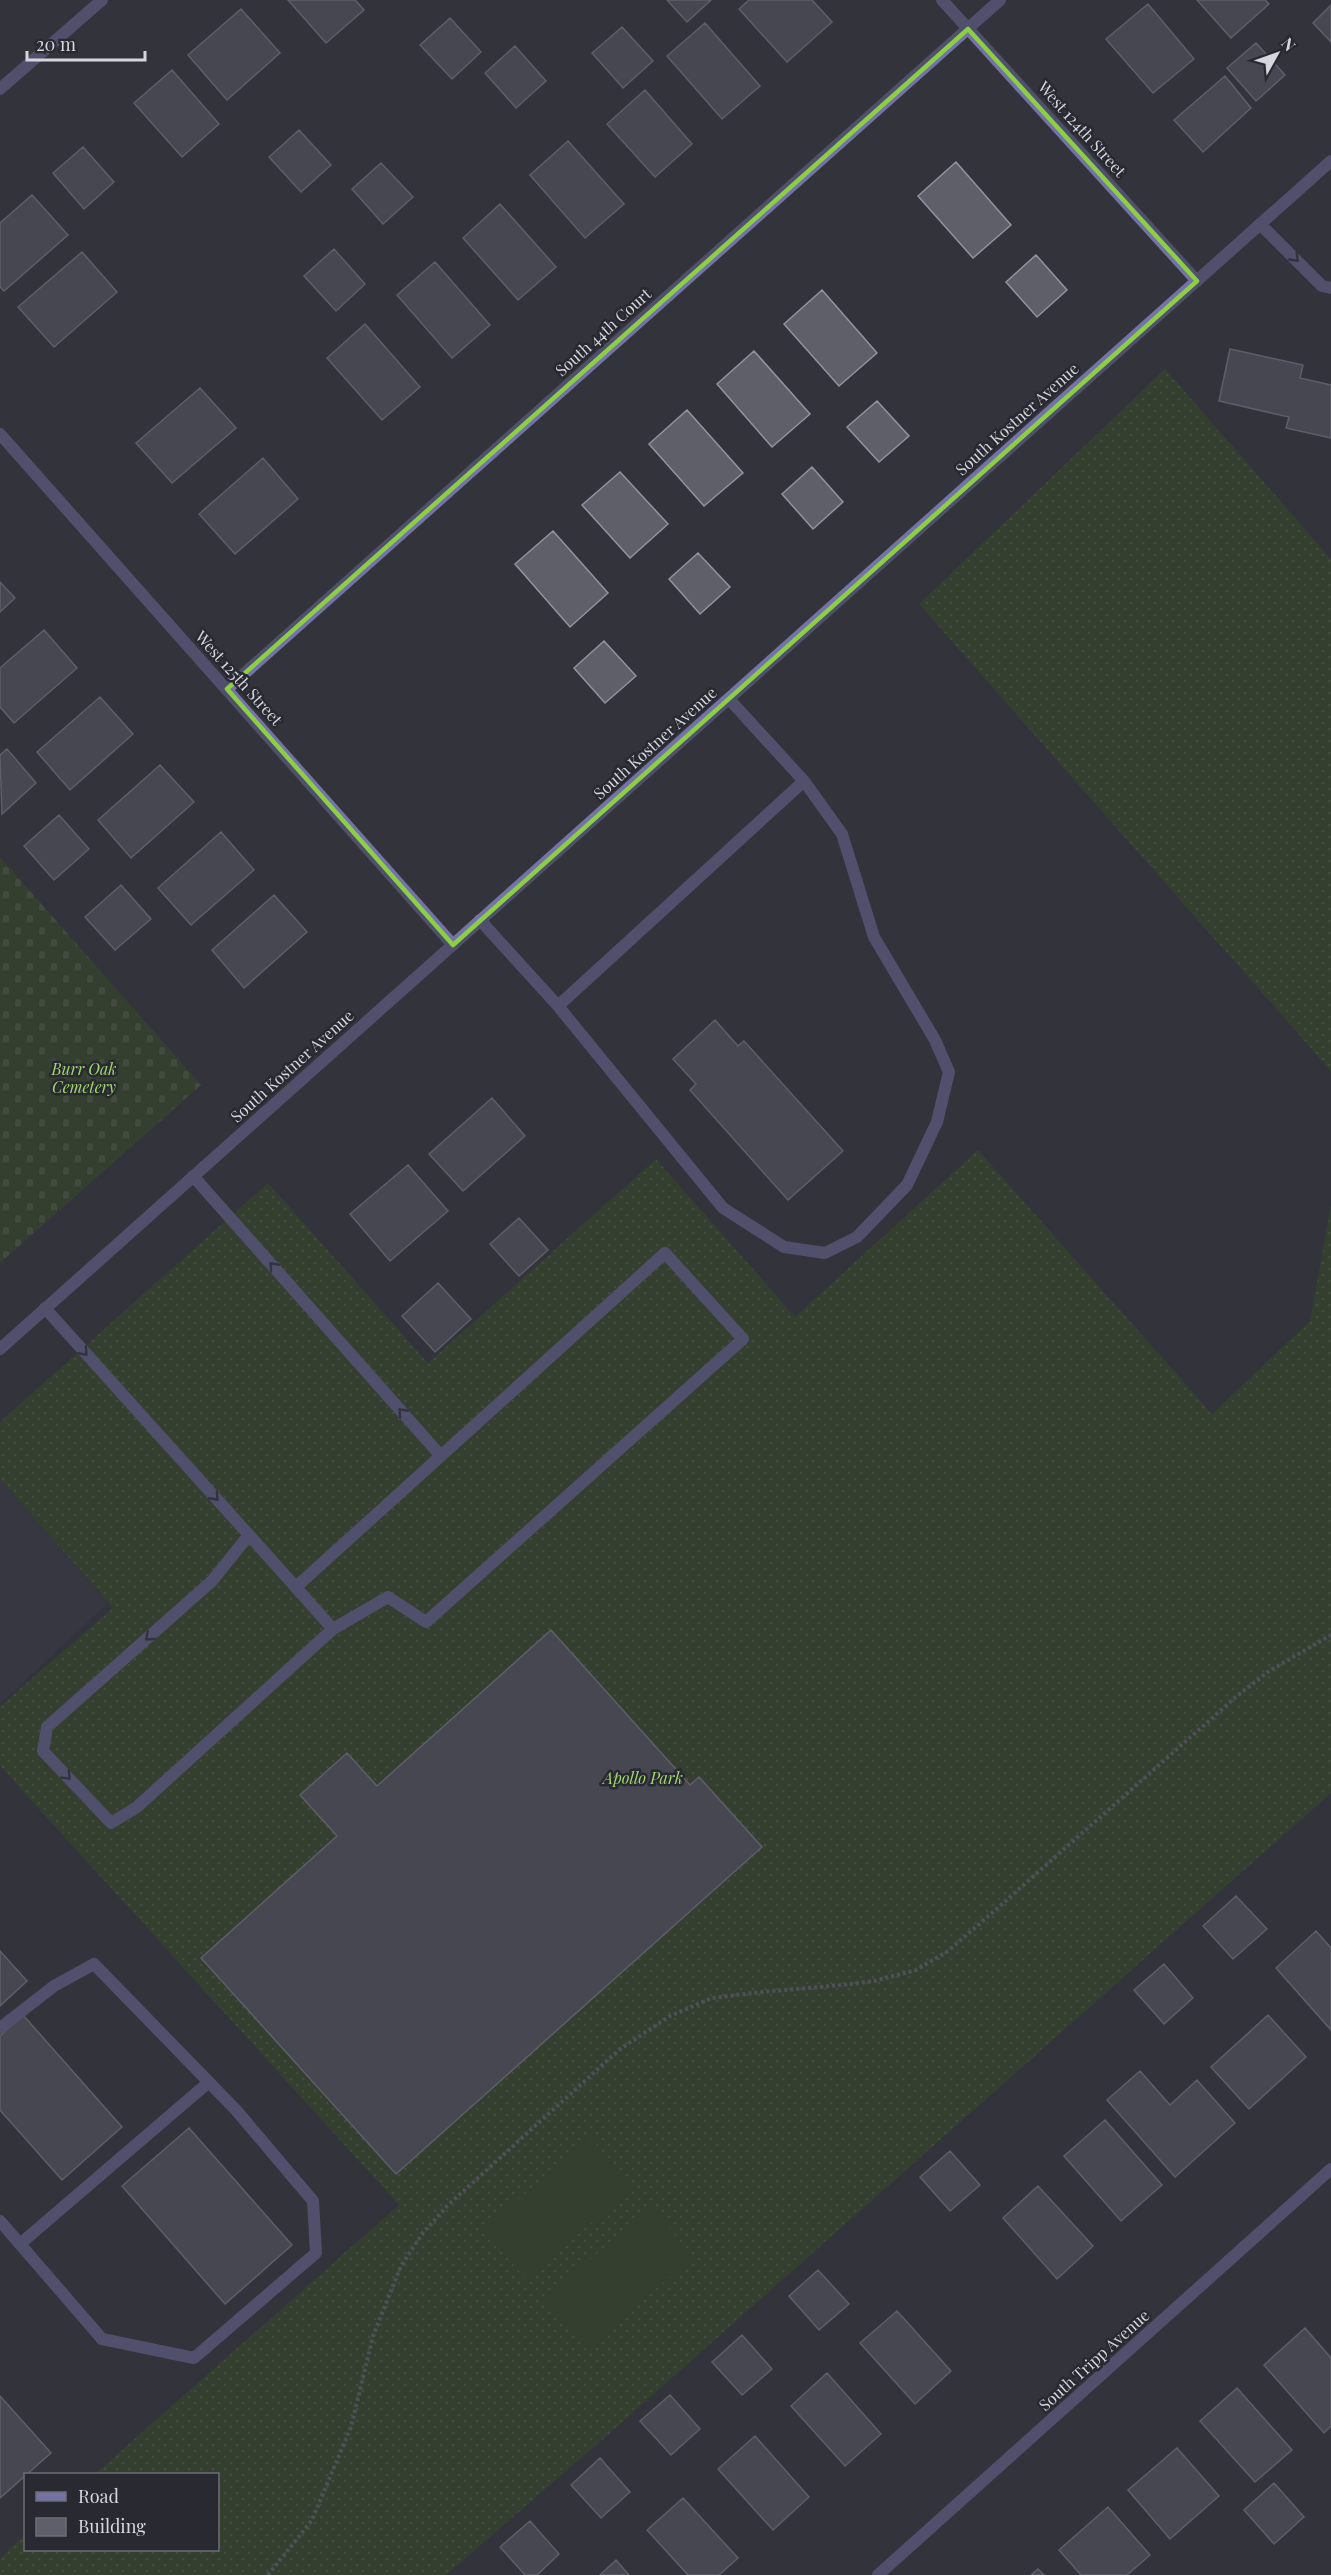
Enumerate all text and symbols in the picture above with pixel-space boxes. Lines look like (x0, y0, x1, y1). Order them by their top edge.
scale bar (27, 24, 146, 62)
north arrow (1247, 24, 1307, 84)
text: 20 m (36, 32, 76, 56)
text: N (1277, 33, 1301, 56)
street label: West 124th Street (1033, 76, 1131, 181)
one-way arrow (1287, 250, 1298, 261)
street label: South 44th Court (550, 283, 655, 380)
street label: South Kostner Avenue (951, 358, 1083, 479)
street label: West 125th Street (191, 625, 288, 730)
street label: South Kostner Avenue (589, 682, 721, 803)
street label: South Kostner Avenue (226, 1005, 358, 1126)
park label: Burr Oak Cemetery (50, 1058, 117, 1097)
one-way arrow (269, 1262, 280, 1273)
one-way arrow (77, 1345, 88, 1356)
one-way arrow (398, 1408, 409, 1419)
one-way arrow (208, 1490, 219, 1501)
one-way arrow (145, 1630, 156, 1641)
park label: Apollo Park (601, 1767, 683, 1788)
one-way arrow (60, 1770, 71, 1780)
street label: South Tripp Avenue (1034, 2304, 1153, 2415)
legend (24, 2473, 219, 2551)
text: Road (78, 2484, 119, 2508)
text: Building (78, 2514, 146, 2538)

